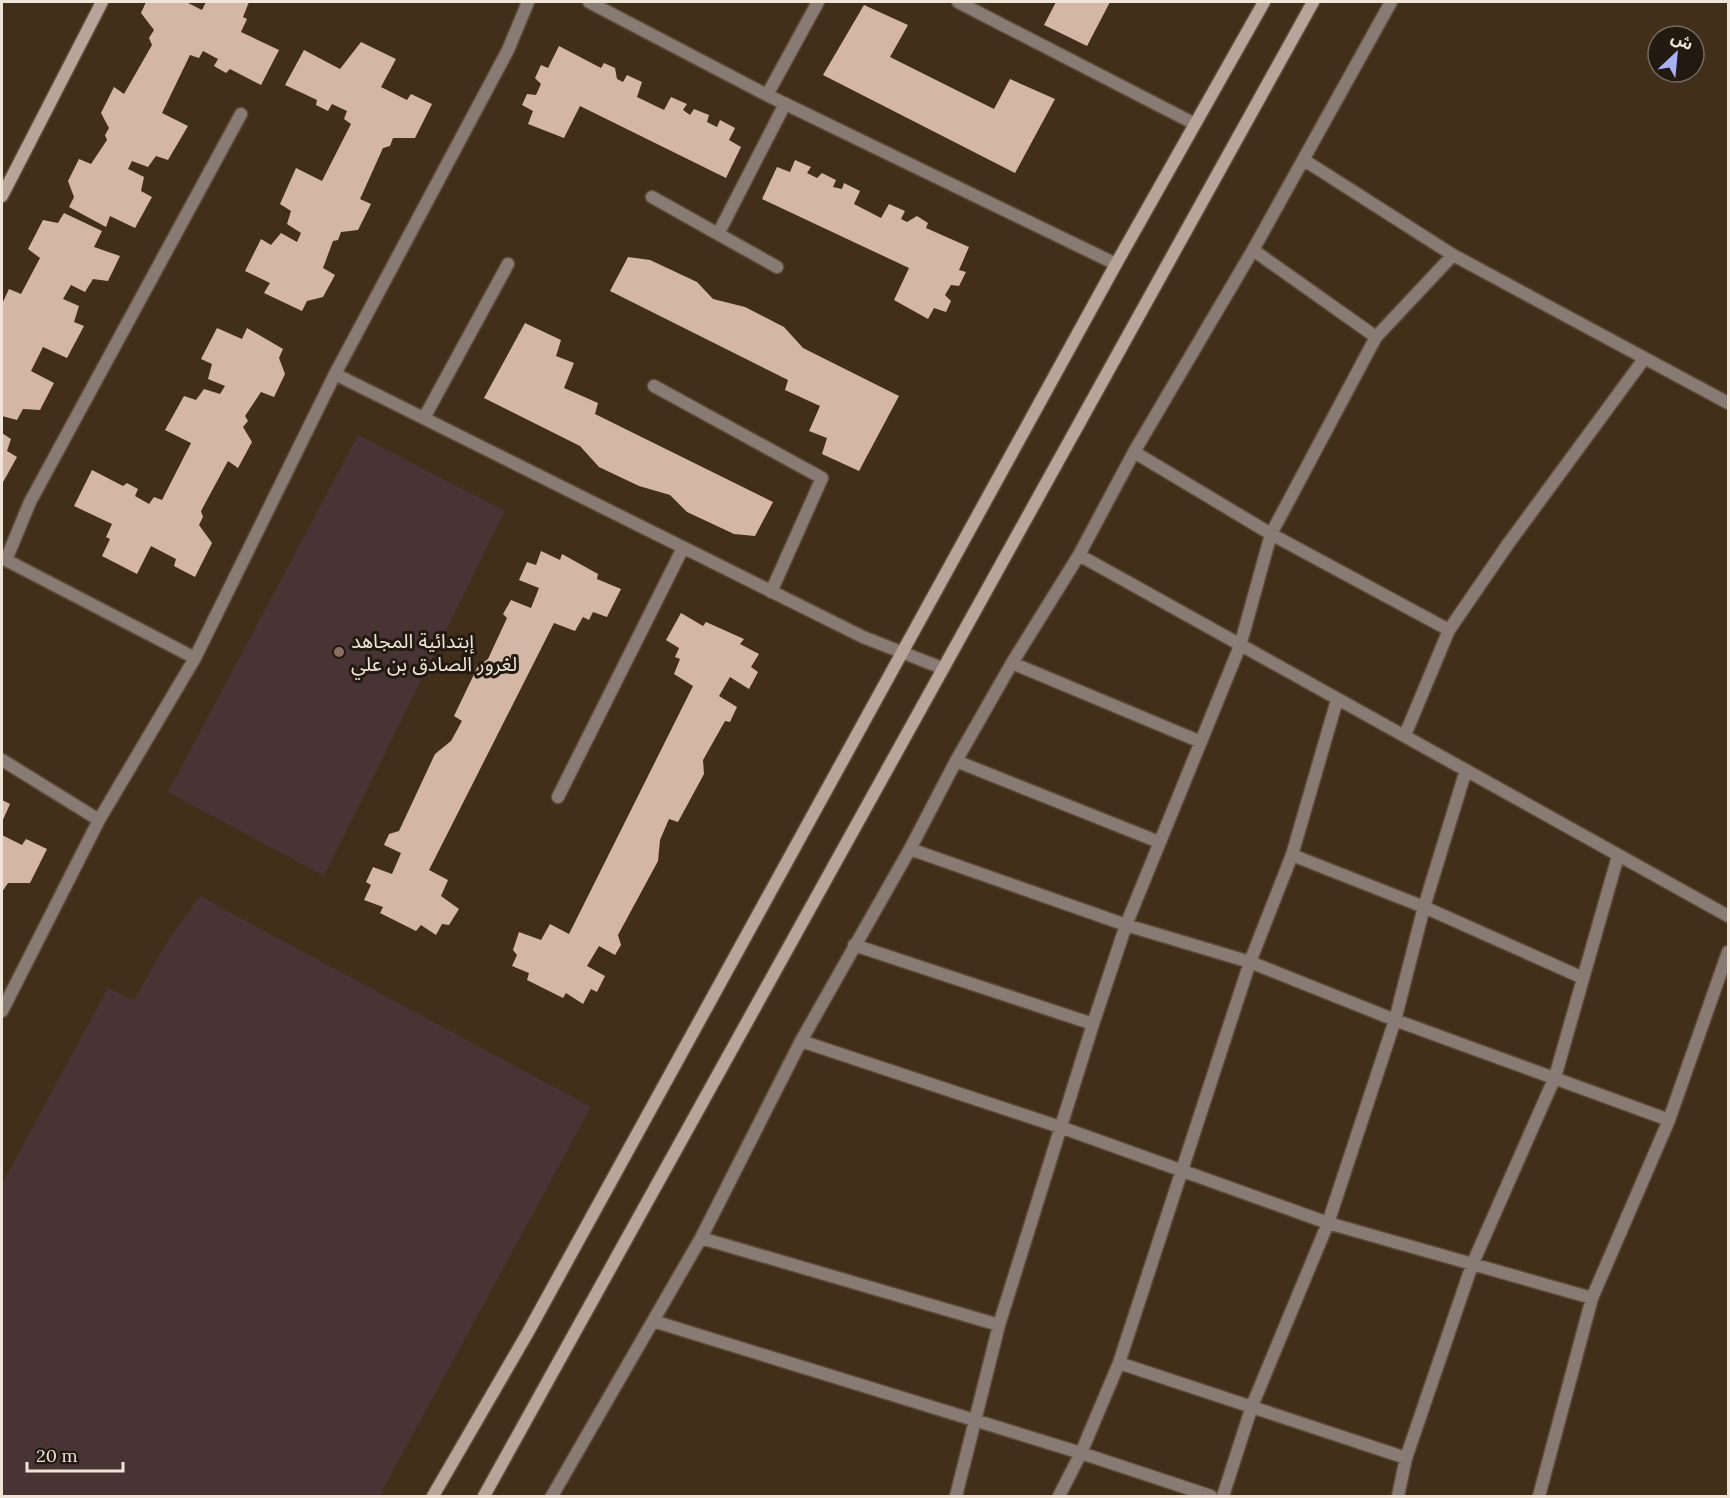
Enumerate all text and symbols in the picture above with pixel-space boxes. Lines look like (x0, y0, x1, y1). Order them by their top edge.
north arrow (1646, 24, 1706, 84)
text: ش (1668, 27, 1697, 54)
place label: إبتدائية المجاهد لغرور الصادق بن علي (351, 628, 517, 679)
marker: إبتدائية المجاهد لغرور الصادق بن علي (332, 645, 346, 659)
scale bar (27, 1435, 123, 1473)
text: 20 m (36, 1444, 78, 1467)

